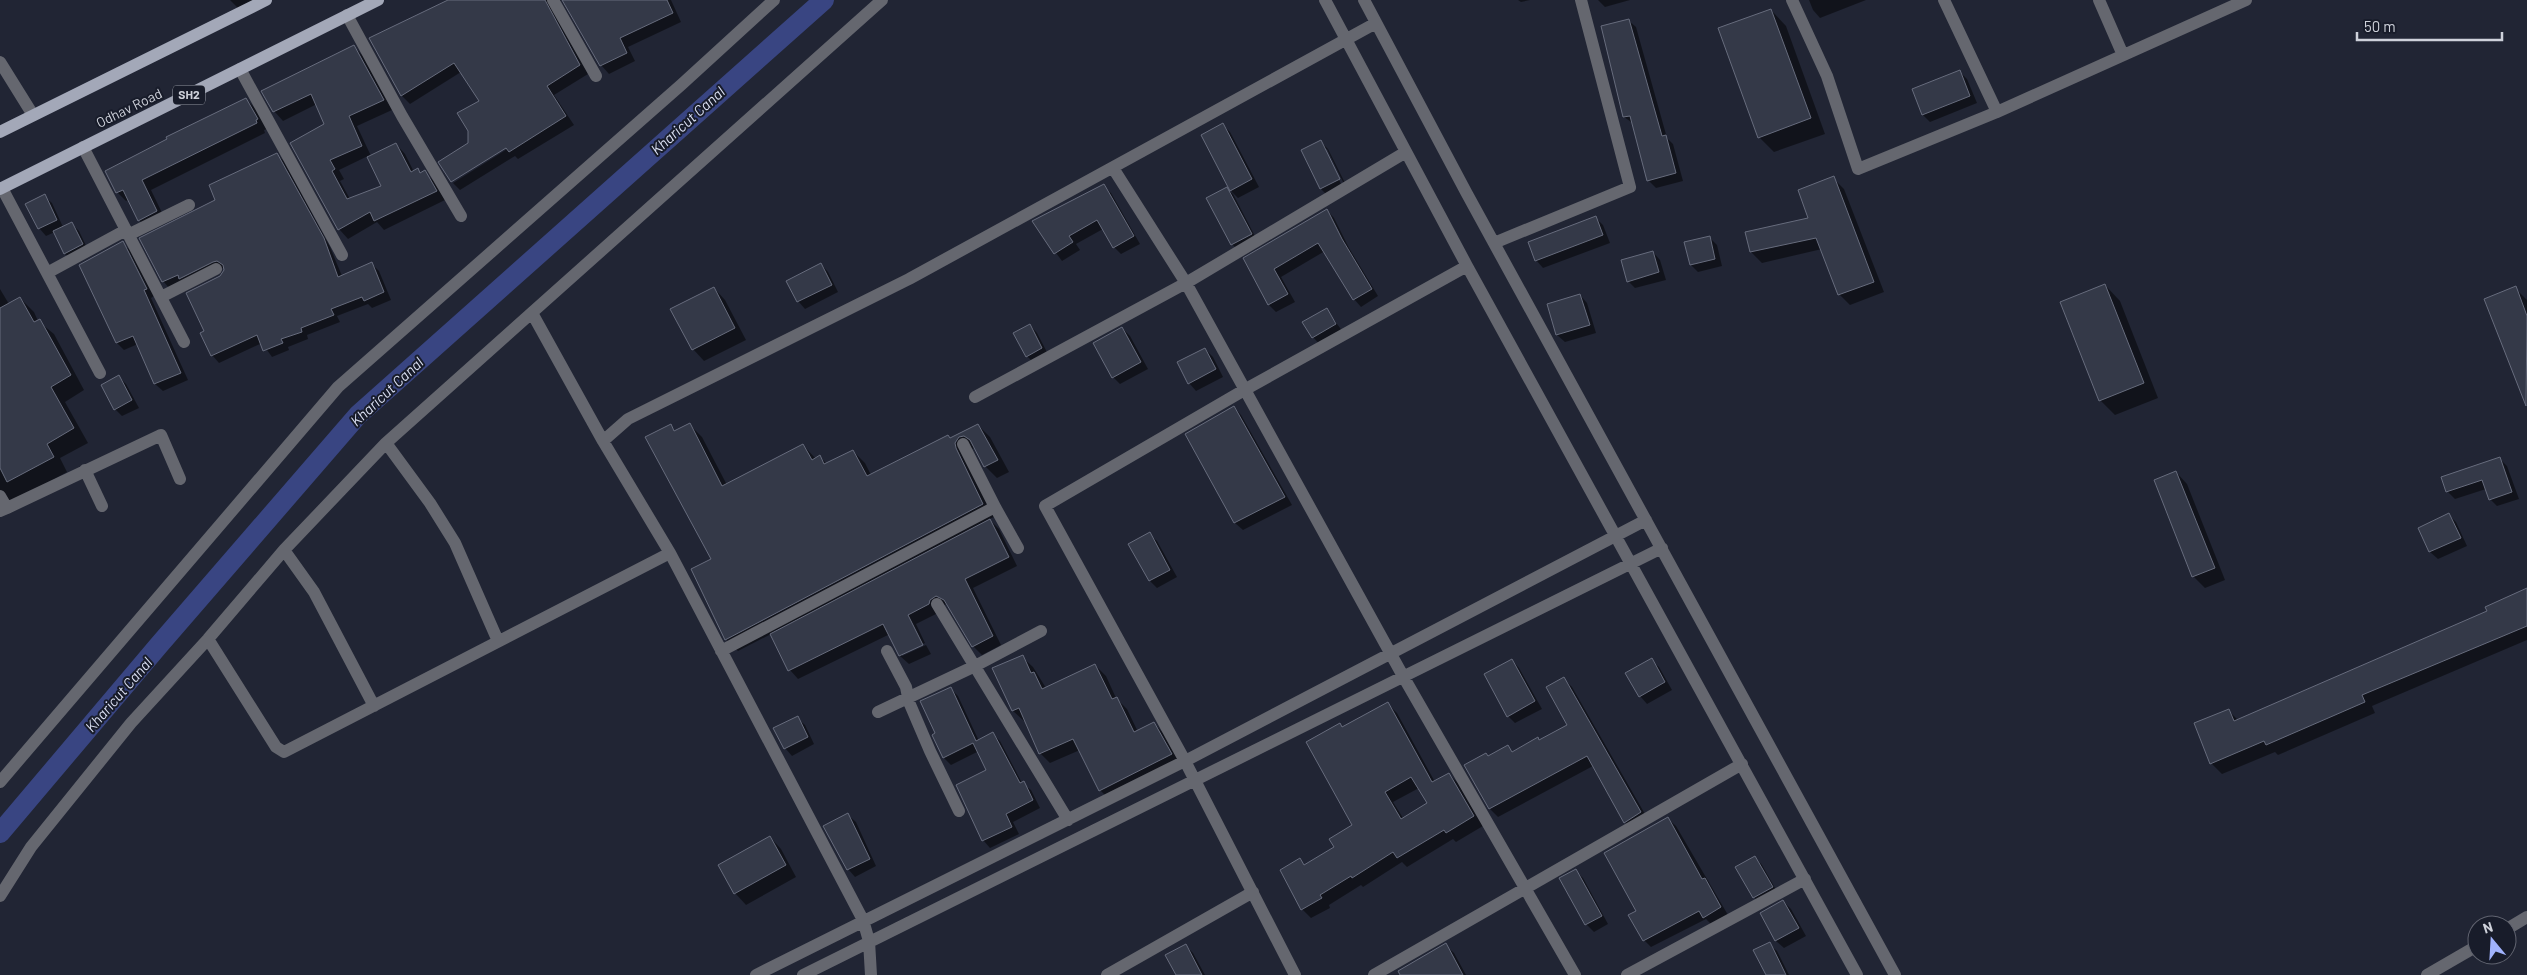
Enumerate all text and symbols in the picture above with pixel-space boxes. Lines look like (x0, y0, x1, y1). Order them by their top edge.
scale bar (2357, 10, 2502, 42)
text: 50 m (2364, 17, 2396, 35)
water label: Kharicut Canal (647, 82, 728, 158)
street label: Odhav Road (93, 84, 165, 131)
road number: SH2 (173, 86, 205, 104)
water label: Kharicut Canal (346, 353, 427, 430)
water label: Kharicut Canal (81, 653, 156, 735)
north arrow (2467, 915, 2517, 965)
text: N (2481, 918, 2495, 937)

